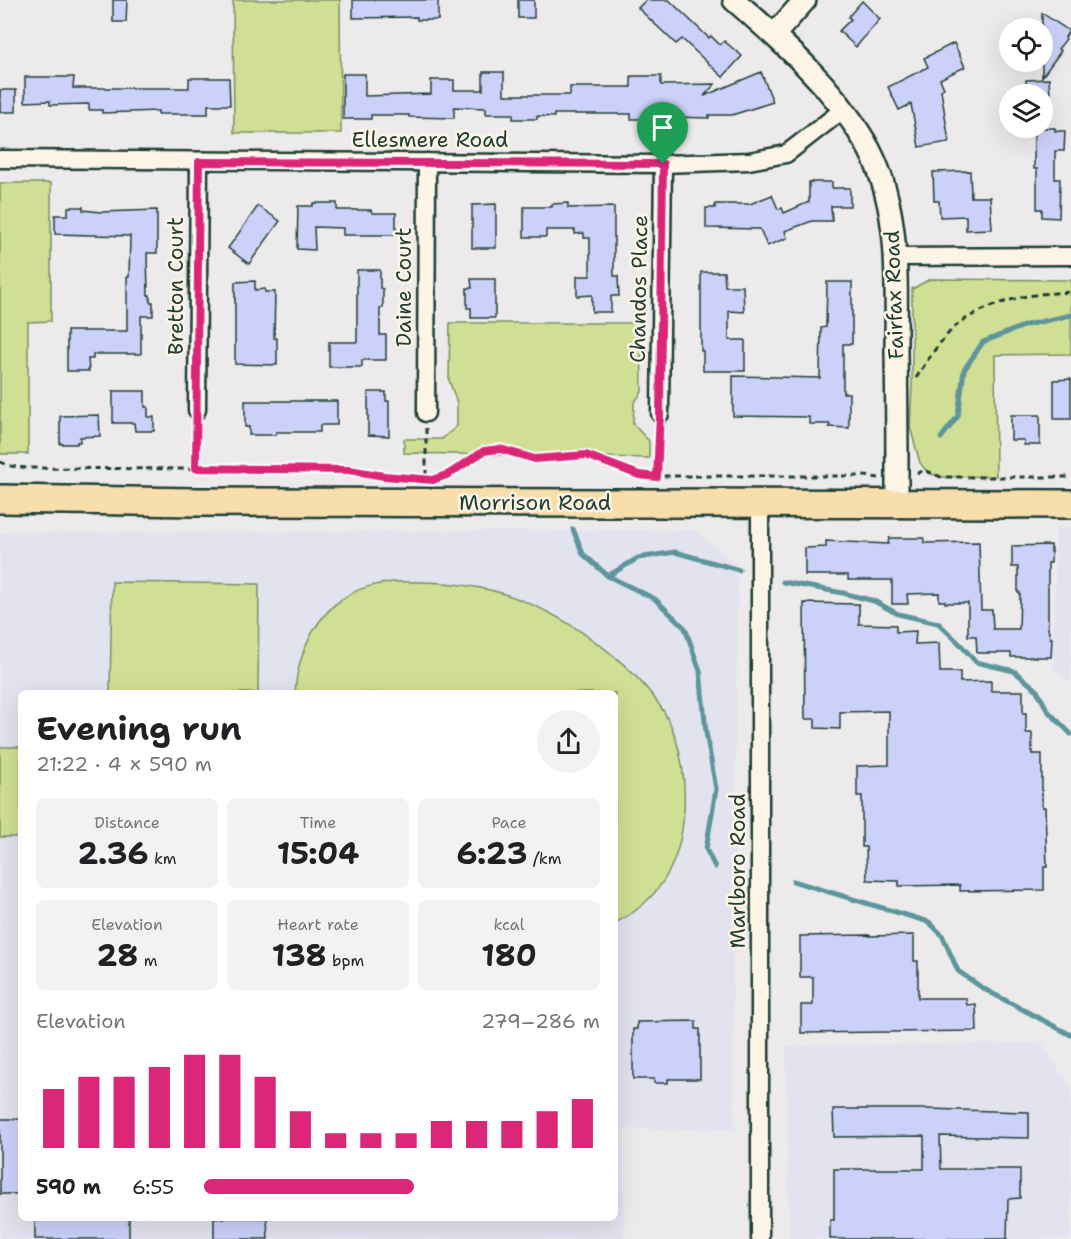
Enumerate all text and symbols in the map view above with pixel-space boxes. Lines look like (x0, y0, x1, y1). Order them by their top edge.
map controls (999, 18, 1053, 138)
button: locate (999, 18, 1053, 72)
button: layers (999, 84, 1053, 138)
pin (637, 102, 688, 164)
icon: arrive (646, 111, 679, 144)
street label: Ellesmere Road (352, 126, 508, 154)
street label: Chandos Place (624, 215, 654, 363)
street label: Bretton Court (162, 217, 190, 355)
street label: Daine Court (390, 227, 418, 347)
street label: Fairfax Road (878, 230, 910, 360)
street label: Morrison Road (459, 489, 611, 517)
text: Evening run (36, 706, 242, 751)
button: share (537, 710, 600, 773)
text: 21:22 · 4 × 590 m (36, 751, 212, 777)
street label: Marlboro Road (724, 794, 752, 948)
text: Distance (94, 812, 160, 833)
text: Time (300, 812, 336, 833)
text: Pace (491, 812, 527, 833)
text: 2.36 (77, 833, 148, 874)
text: 15:04 (277, 833, 359, 874)
text: 6:23 (457, 833, 527, 874)
text: km (148, 848, 177, 869)
text: /km (527, 848, 562, 869)
text: Elevation (91, 914, 163, 935)
text: Heart rate (277, 914, 359, 935)
text: kcal (493, 914, 525, 935)
text: 28 (96, 935, 138, 976)
text: 138 (272, 935, 327, 976)
text: 180 (481, 935, 537, 976)
text: m (138, 950, 158, 971)
text: bpm (327, 950, 364, 971)
text: Elevation (36, 1008, 126, 1034)
text: 279–286 m (481, 1008, 600, 1034)
text: 590 m (36, 1174, 101, 1200)
text: 6:55 (132, 1174, 174, 1200)

